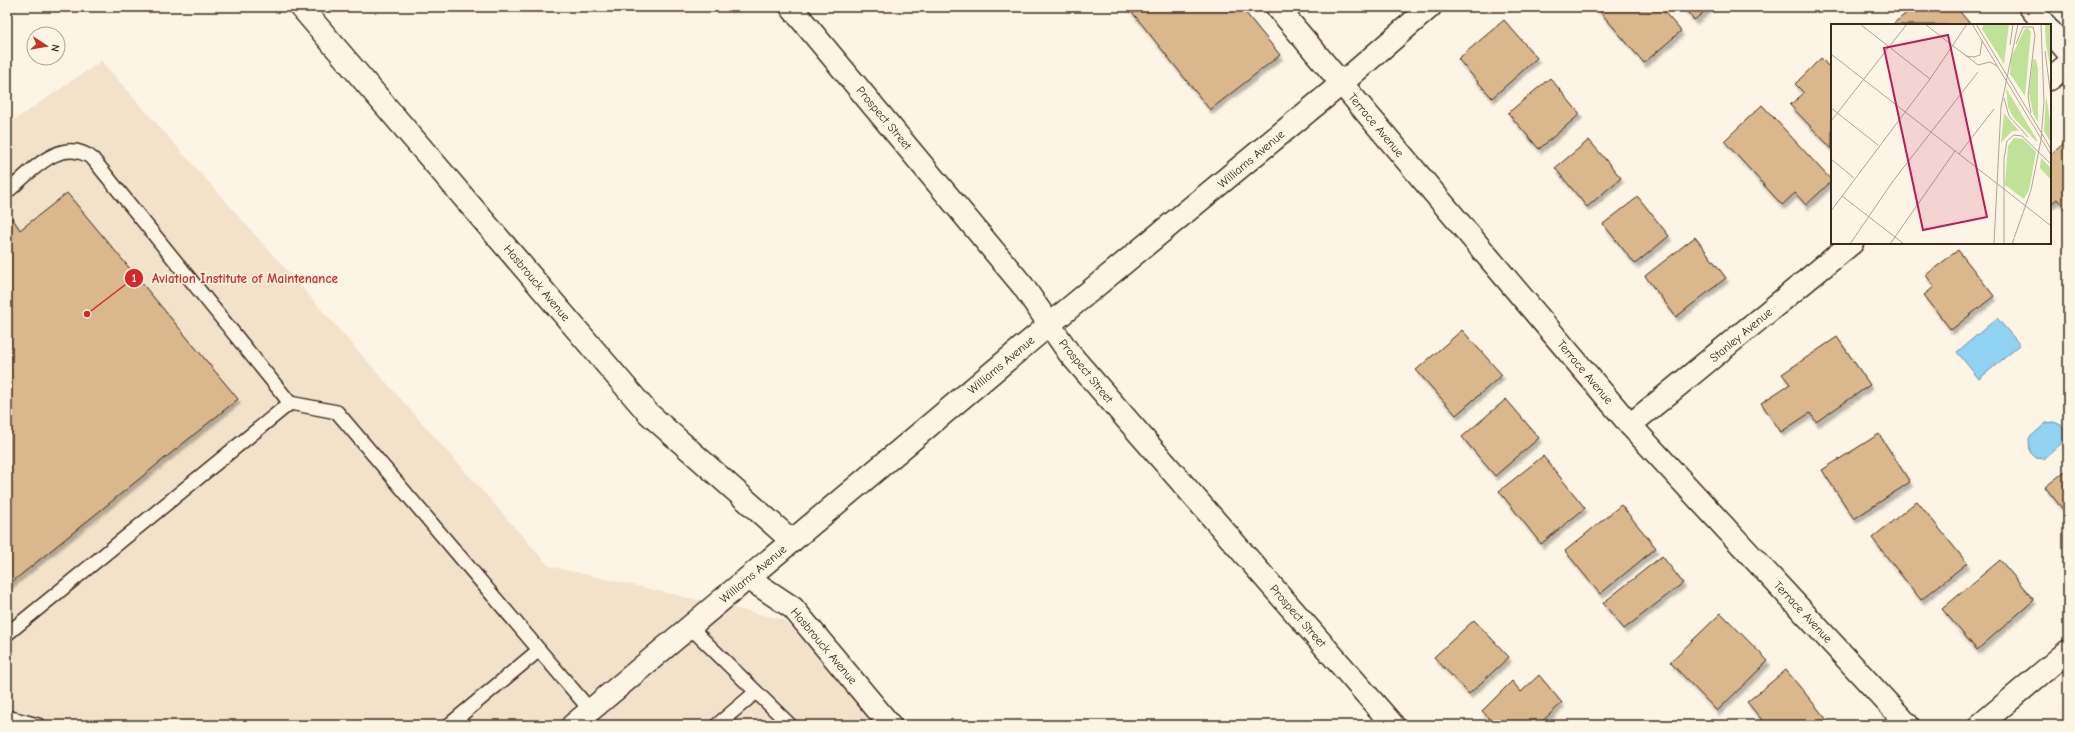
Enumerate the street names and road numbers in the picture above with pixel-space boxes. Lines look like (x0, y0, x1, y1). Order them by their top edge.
street label: Prospect Street (854, 84, 915, 153)
street label: Terrace Avenue (1345, 90, 1407, 160)
street label: Williams Avenue (1215, 127, 1287, 191)
street label: Hasbrouck Avenue (501, 242, 573, 324)
street label: Stanley Avenue (1707, 305, 1775, 365)
street label: Williams Avenue (965, 333, 1037, 397)
street label: Prospect Street (1056, 336, 1116, 406)
street label: Terrace Avenue (1554, 337, 1616, 407)
street label: Williams Avenue (717, 542, 789, 606)
street label: Terrace Avenue (1771, 578, 1835, 646)
street label: Prospect Street (1267, 582, 1329, 651)
street label: Hasbrouck Avenue (788, 605, 860, 687)

